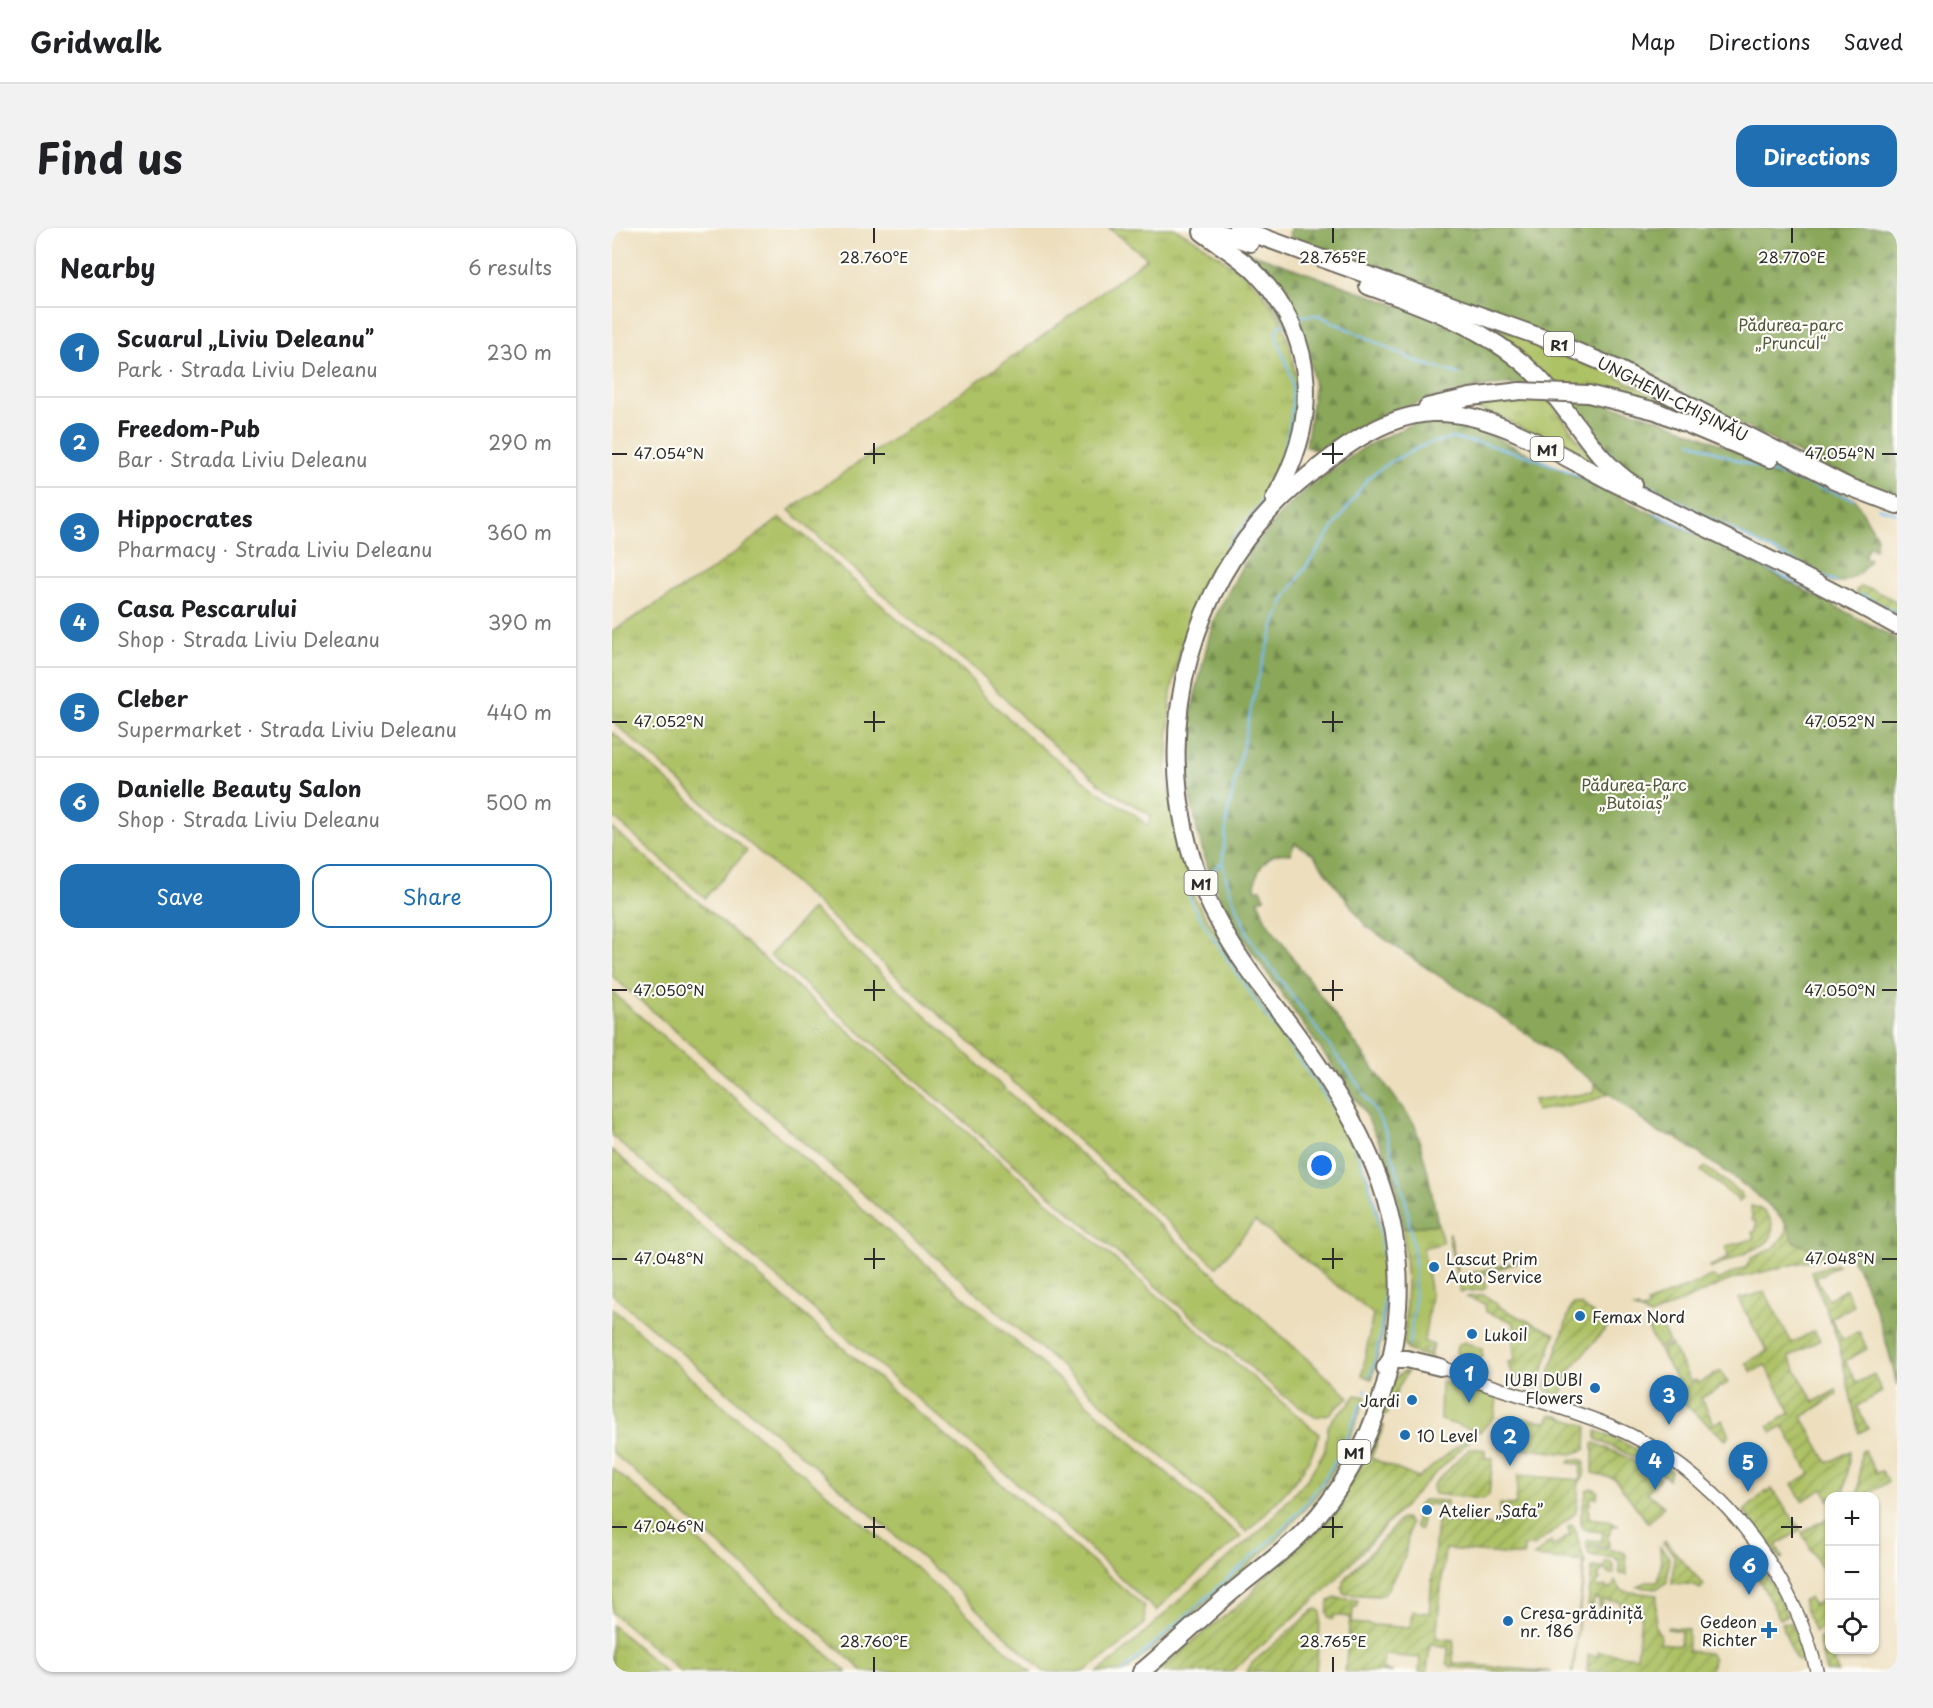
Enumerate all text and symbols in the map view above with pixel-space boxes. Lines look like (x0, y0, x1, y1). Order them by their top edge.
text: Gridwalk (30, 20, 162, 63)
text: Map (1630, 25, 1675, 57)
text: Directions (1708, 25, 1810, 57)
text: Saved (1843, 25, 1903, 57)
text: Find us (36, 125, 183, 188)
button: Directions (1736, 125, 1897, 187)
text: 28.760°E (839, 245, 909, 268)
text: 28.765°E (1299, 245, 1367, 268)
text: 28.770°E (1758, 245, 1826, 268)
text: Nearby (60, 248, 155, 287)
text: 6 results (468, 252, 552, 282)
park label: Pădurea-parc „Pruncul“ (1738, 312, 1844, 354)
text: Scuarul „Liviu Deleanu” (117, 321, 374, 354)
road number: R1 (1544, 332, 1574, 356)
text: 1 (75, 337, 84, 367)
text: 230 m (487, 337, 552, 367)
street label: UNGHENI-CHIȘINĂU (1593, 350, 1753, 446)
text: Park · Strada Liviu Deleanu (117, 354, 378, 384)
text: Freedom-Pub (117, 411, 260, 444)
text: 2 (72, 427, 87, 457)
text: 290 m (488, 427, 552, 457)
road number: M1 (1530, 437, 1564, 461)
text: 47.054°N (634, 441, 704, 464)
text: 47.054°N (1805, 441, 1875, 464)
text: Bar · Strada Liviu Deleanu (117, 444, 367, 474)
text: Hippocrates (117, 501, 253, 534)
text: 3 (73, 517, 86, 547)
text: 360 m (486, 517, 552, 547)
text: Pharmacy · Strada Liviu Deleanu (117, 534, 432, 564)
text: Casa Pescarului (117, 591, 297, 624)
text: 4 (73, 607, 86, 637)
text: 390 m (488, 607, 552, 637)
text: Shop · Strada Liviu Deleanu (117, 624, 380, 654)
text: Cleber (117, 681, 188, 714)
text: 5 (73, 697, 86, 727)
text: 440 m (487, 697, 552, 727)
text: 47.052°N (634, 709, 704, 732)
text: 47.052°N (1805, 709, 1875, 732)
text: Supermarket · Strada Liviu Deleanu (117, 714, 457, 744)
text: Danielle Beauty Salon (117, 771, 362, 804)
park label: Pădurea-Parc „Butoiaș” (1581, 772, 1687, 814)
text: 6 (72, 787, 87, 817)
text: 500 m (485, 787, 552, 817)
text: Shop · Strada Liviu Deleanu (117, 804, 380, 834)
button: Save (60, 864, 300, 928)
button: Share (312, 864, 552, 928)
road number: M1 (1184, 871, 1218, 895)
text: 47.050°N (633, 978, 705, 1001)
text: 47.050°N (1804, 978, 1876, 1001)
your location (1307, 1151, 1336, 1180)
text: 47.048°N (634, 1246, 704, 1269)
place label: Lascut Prim Auto Service (1446, 1246, 1542, 1288)
text: 47.048°N (1805, 1246, 1875, 1269)
marker: Lascut Prim Auto Service (1427, 1260, 1441, 1274)
place label: Femax Nord (1592, 1304, 1685, 1328)
marker: Femax Nord (1573, 1309, 1587, 1323)
place label: Lukoil (1484, 1322, 1528, 1346)
marker: Lukoil (1465, 1327, 1479, 1341)
pin: 1 (1450, 1354, 1488, 1403)
place label: IUBI DUBI Flowers (1505, 1367, 1583, 1409)
pin: 3 (1650, 1376, 1688, 1425)
marker: IUBI DUBI Flowers (1588, 1381, 1602, 1395)
place label: Jardi (1360, 1388, 1400, 1412)
marker: Jardi (1405, 1393, 1419, 1407)
pin: 2 (1490, 1416, 1530, 1466)
place label: 10 Level (1417, 1423, 1478, 1447)
marker: 10 Level (1398, 1428, 1412, 1442)
road number: M1 (1338, 1440, 1370, 1464)
pin: 4 (1636, 1440, 1674, 1490)
pin: 5 (1728, 1442, 1768, 1492)
map controls (1825, 1492, 1879, 1654)
button: + (1825, 1492, 1879, 1546)
place label: Atelier „Safa” (1439, 1498, 1543, 1522)
marker: Atelier „Safa” (1420, 1503, 1434, 1517)
text: 47.046°N (633, 1514, 705, 1537)
pin: 6 (1730, 1546, 1768, 1595)
button: − (1825, 1546, 1879, 1600)
place label: Creșa-grădiniță nr. 186 (1520, 1600, 1643, 1642)
button: locate (1825, 1600, 1879, 1654)
place label: Gedeon Richter (1700, 1609, 1758, 1651)
marker: Creșa-grădiniță nr. 186 (1501, 1614, 1515, 1628)
marker: Gedeon Richter (1762, 1623, 1776, 1637)
text: 28.760°E (839, 1629, 909, 1652)
text: 28.765°E (1299, 1629, 1367, 1652)

